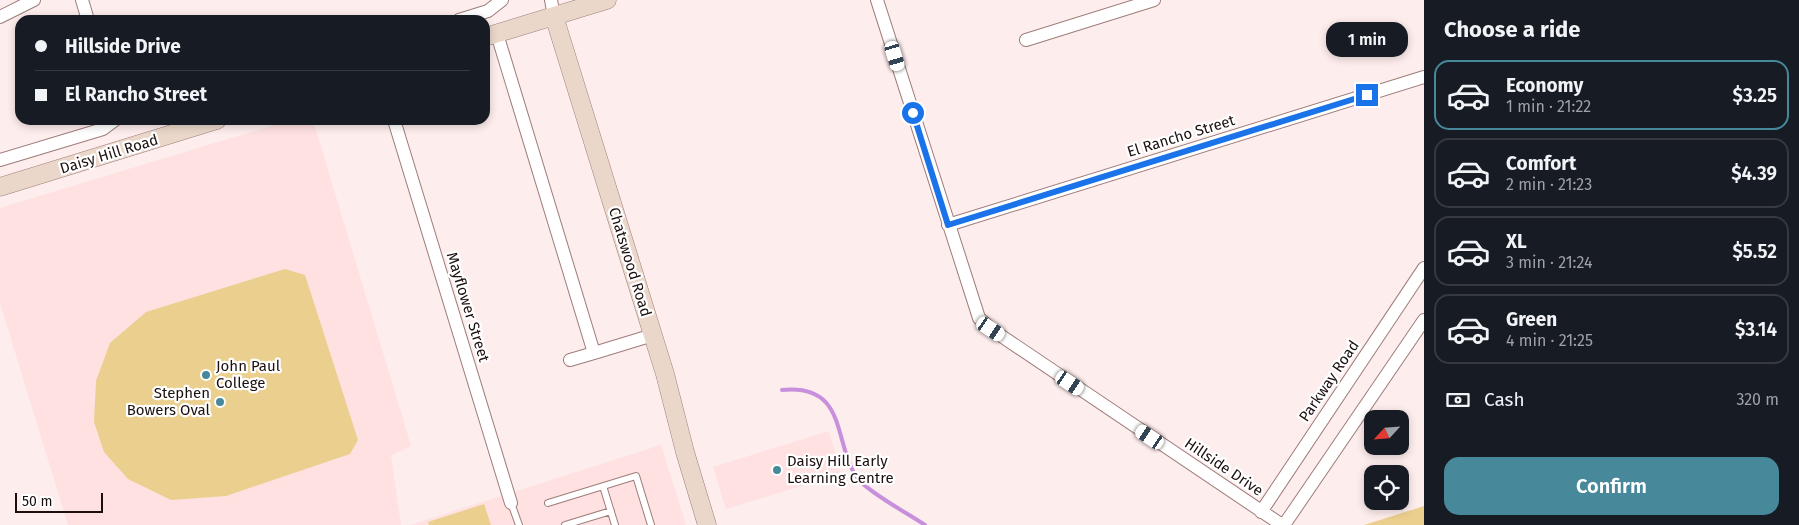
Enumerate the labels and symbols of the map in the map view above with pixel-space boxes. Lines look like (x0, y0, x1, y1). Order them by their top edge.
callout: 1 min (1326, 22, 1408, 58)
car (883, 39, 906, 73)
route end (1356, 84, 1378, 106)
route start (902, 102, 924, 124)
street label: El Rancho Street (1125, 111, 1238, 161)
street label: Daisy Hill Road (58, 131, 160, 177)
street label: Chatswood Road (605, 205, 655, 319)
street label: Mayflower Street (443, 250, 493, 365)
car (974, 314, 1007, 344)
street label: Parkway Road (1295, 337, 1363, 425)
place label: John Paul College (216, 357, 281, 392)
car (1053, 368, 1086, 398)
marker: John Paul College (200, 369, 212, 381)
place label: Stephen Bowers Oval (127, 384, 211, 419)
marker: Stephen Bowers Oval (214, 396, 226, 408)
north arrow (1364, 410, 1409, 455)
car (1133, 422, 1166, 452)
street label: Hillside Drive (1181, 434, 1267, 500)
place label: Daisy Hill Early Learning Centre (787, 452, 894, 487)
marker: Daisy Hill Early Learning Centre (771, 464, 783, 476)
scale bar (15, 490, 102, 513)

